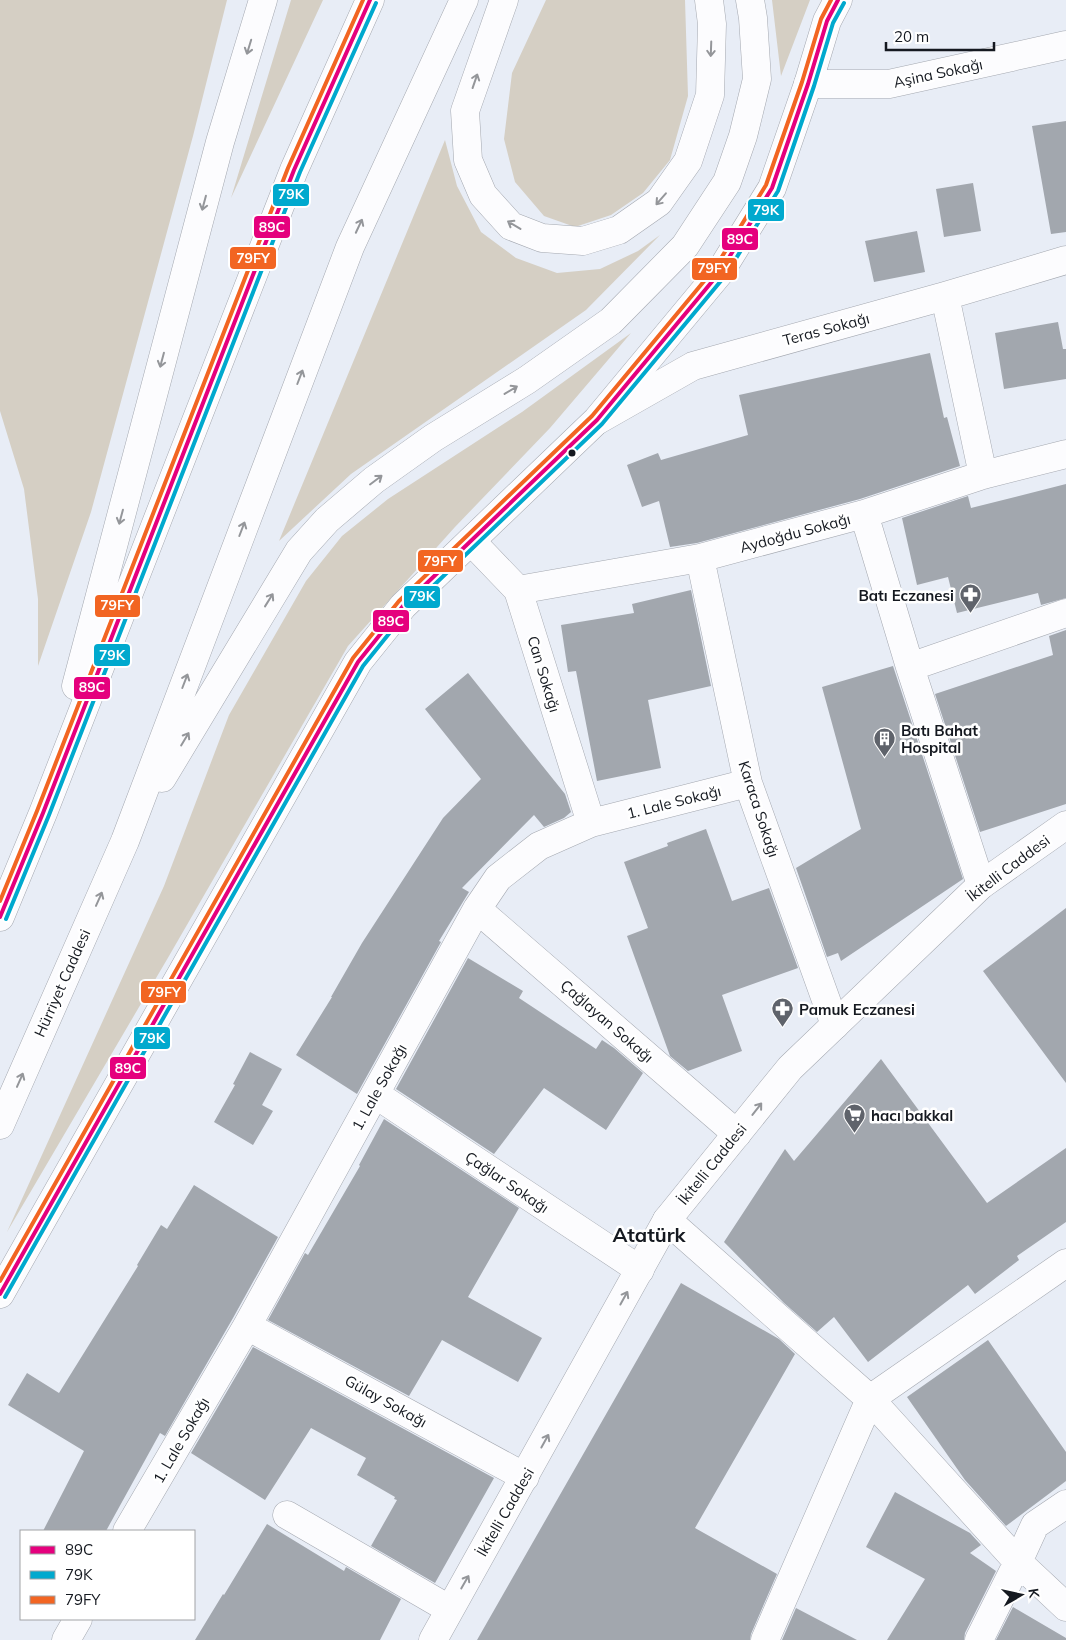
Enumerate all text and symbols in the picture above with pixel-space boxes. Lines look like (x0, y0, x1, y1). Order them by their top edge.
scale bar (886, 20, 994, 52)
text: 20 m (894, 27, 929, 46)
one-way arrow (243, 38, 253, 54)
one-way arrow (706, 40, 716, 56)
street label: Aşina Sokağı (892, 54, 984, 92)
one-way arrow (471, 74, 480, 89)
line badge: 79K (272, 183, 310, 207)
text: 79K (278, 185, 305, 203)
one-way arrow (655, 192, 666, 205)
one-way arrow (199, 194, 208, 210)
line badge: 79K (747, 198, 785, 222)
text: 79K (753, 201, 780, 219)
line badge: 89C (253, 215, 291, 239)
text: 89C (259, 218, 285, 236)
one-way arrow (355, 219, 365, 234)
one-way arrow (507, 220, 521, 231)
line badge: 89C (721, 227, 759, 251)
text: 89C (727, 230, 753, 248)
line badge: 79FY (229, 246, 277, 270)
text: 79FY (236, 249, 271, 267)
line badge: 79FY (691, 257, 738, 281)
text: 79FY (697, 259, 732, 277)
street label: Teras Sokağı (781, 308, 871, 350)
one-way arrow (157, 352, 167, 368)
one-way arrow (296, 370, 305, 385)
one-way arrow (504, 385, 518, 396)
unlabelled marker (567, 448, 577, 458)
one-way arrow (369, 474, 382, 485)
one-way arrow (116, 509, 125, 525)
street label: Aydoğdu Sokağı (738, 509, 852, 557)
one-way arrow (238, 522, 247, 537)
line badge: 79FY (417, 549, 464, 573)
text: 79FY (423, 552, 458, 570)
pharmacy icon: Batı Eczanesi (958, 583, 982, 614)
line badge: 79K (403, 585, 441, 609)
place label: Batı Eczanesi (858, 586, 954, 605)
text: 79K (409, 587, 436, 605)
line badge: 79FY (94, 594, 141, 618)
one-way arrow (264, 594, 274, 608)
text: 79FY (100, 596, 135, 614)
line badge: 89C (372, 609, 410, 633)
text: 89C (378, 612, 404, 630)
street label: Can Sokağı (523, 633, 565, 715)
line badge: 79K (93, 643, 131, 667)
text: 79K (99, 646, 126, 664)
one-way arrow (181, 674, 190, 689)
line badge: 89C (73, 676, 111, 700)
text: 89C (79, 678, 105, 696)
place label: Batı Bahat Hospital (901, 721, 978, 757)
building icon: Batı Bahat Hospital (873, 727, 897, 758)
one-way arrow (180, 732, 190, 747)
street label: Karaca Sokağı (734, 758, 784, 860)
street label: 1. Lale Sokağı (625, 781, 723, 823)
street label: İkitelli Caddesi (963, 831, 1053, 905)
one-way arrow (95, 892, 105, 907)
street label: Hürriyet Caddesi (30, 926, 94, 1040)
street label: Çağlayan Sokağı (557, 975, 657, 1067)
line badge: 79FY (140, 980, 187, 1004)
text: 79FY (147, 983, 182, 1001)
pharmacy icon: Pamuk Eczanesi (771, 997, 795, 1028)
place label: Pamuk Eczanesi (799, 1000, 915, 1019)
line badge: 79K (133, 1026, 171, 1050)
text: 79K (139, 1029, 166, 1047)
street label: 1. Lale Sokağı (347, 1040, 411, 1134)
line badge: 89C (109, 1056, 147, 1080)
text: 89C (115, 1059, 141, 1077)
one-way arrow (15, 1073, 25, 1088)
one-way arrow (752, 1103, 763, 1116)
supermarket icon: hacı bakkal (843, 1103, 867, 1134)
place label: hacı bakkal (871, 1106, 953, 1125)
street label: İkitelli Caddesi (673, 1119, 751, 1209)
street label: Çağlar Sokağı (461, 1147, 553, 1217)
district label: Atatürk (612, 1222, 686, 1247)
one-way arrow (619, 1291, 629, 1306)
street label: Gülay Sokağı (342, 1371, 430, 1431)
street label: 1. Lale Sokağı (149, 1394, 213, 1486)
one-way arrow (541, 1434, 551, 1448)
street label: İkitelli Caddesi (472, 1464, 538, 1560)
legend (20, 1530, 195, 1620)
text: 89C (65, 1540, 93, 1559)
text: 79K (65, 1565, 93, 1584)
north arrow (996, 1570, 1046, 1620)
one-way arrow (461, 1575, 470, 1590)
text: K (1024, 1587, 1044, 1600)
text: 79FY (65, 1590, 101, 1609)

